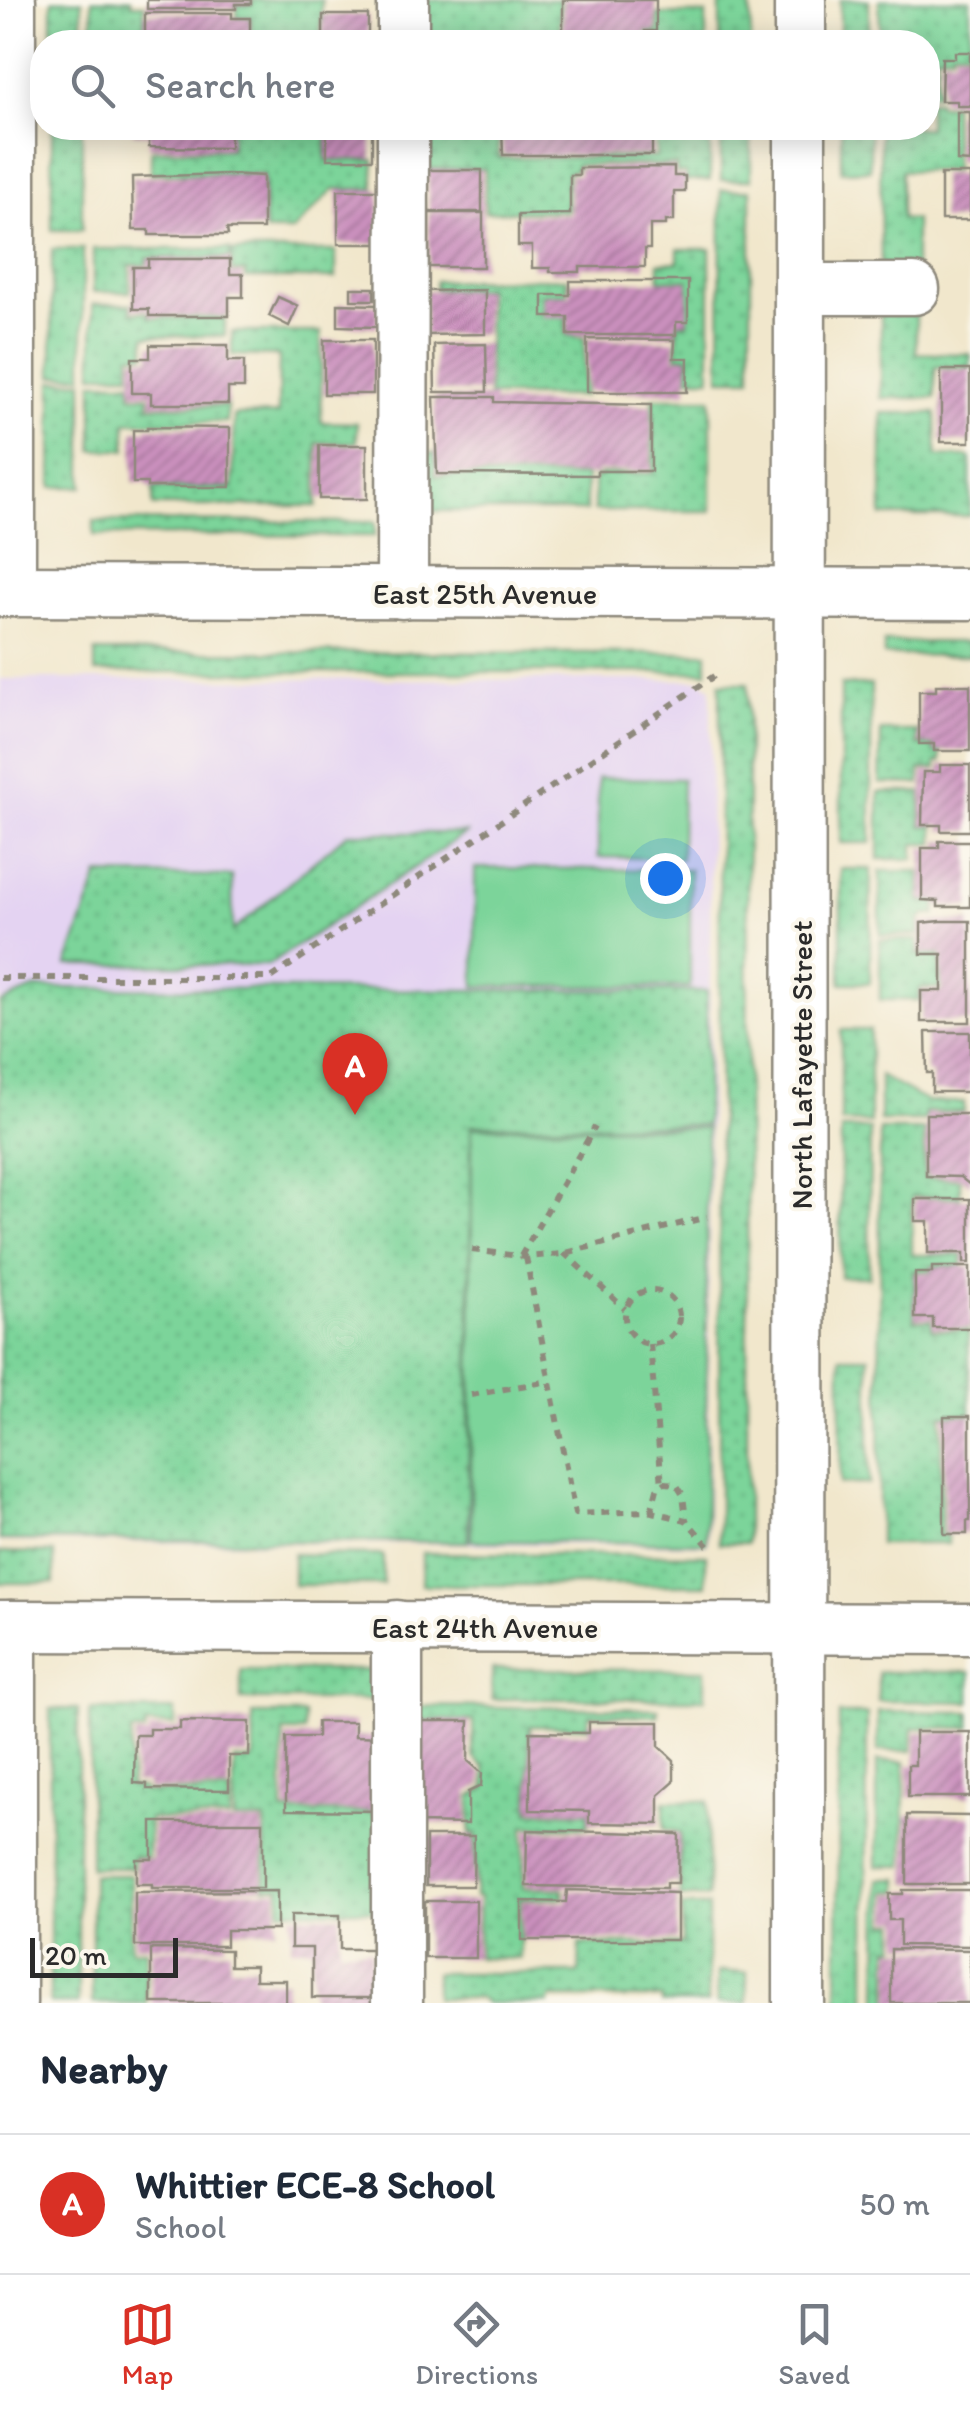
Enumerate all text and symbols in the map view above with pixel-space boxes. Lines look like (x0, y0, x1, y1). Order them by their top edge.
search box (30, 30, 940, 140)
icon: search (65, 58, 120, 113)
text: Search here (145, 62, 336, 108)
street label: East 25th Avenue (373, 575, 597, 612)
your location (640, 853, 691, 904)
street label: North Lafayette Street (783, 920, 820, 1210)
pin: A (322, 1032, 388, 1115)
street label: East 24th Avenue (372, 1609, 598, 1646)
scale bar (30, 1933, 178, 1978)
text: 20 m (45, 1938, 107, 1972)
text: Nearby (40, 2043, 167, 2094)
text: Whittier ECE-8 School (135, 2162, 495, 2208)
text: A (62, 2185, 83, 2223)
text: 50 m (859, 2185, 930, 2223)
text: School (135, 2208, 226, 2246)
tab: Map (120, 2297, 175, 2391)
tab: Directions (415, 2297, 538, 2391)
tab: Saved (778, 2297, 850, 2391)

